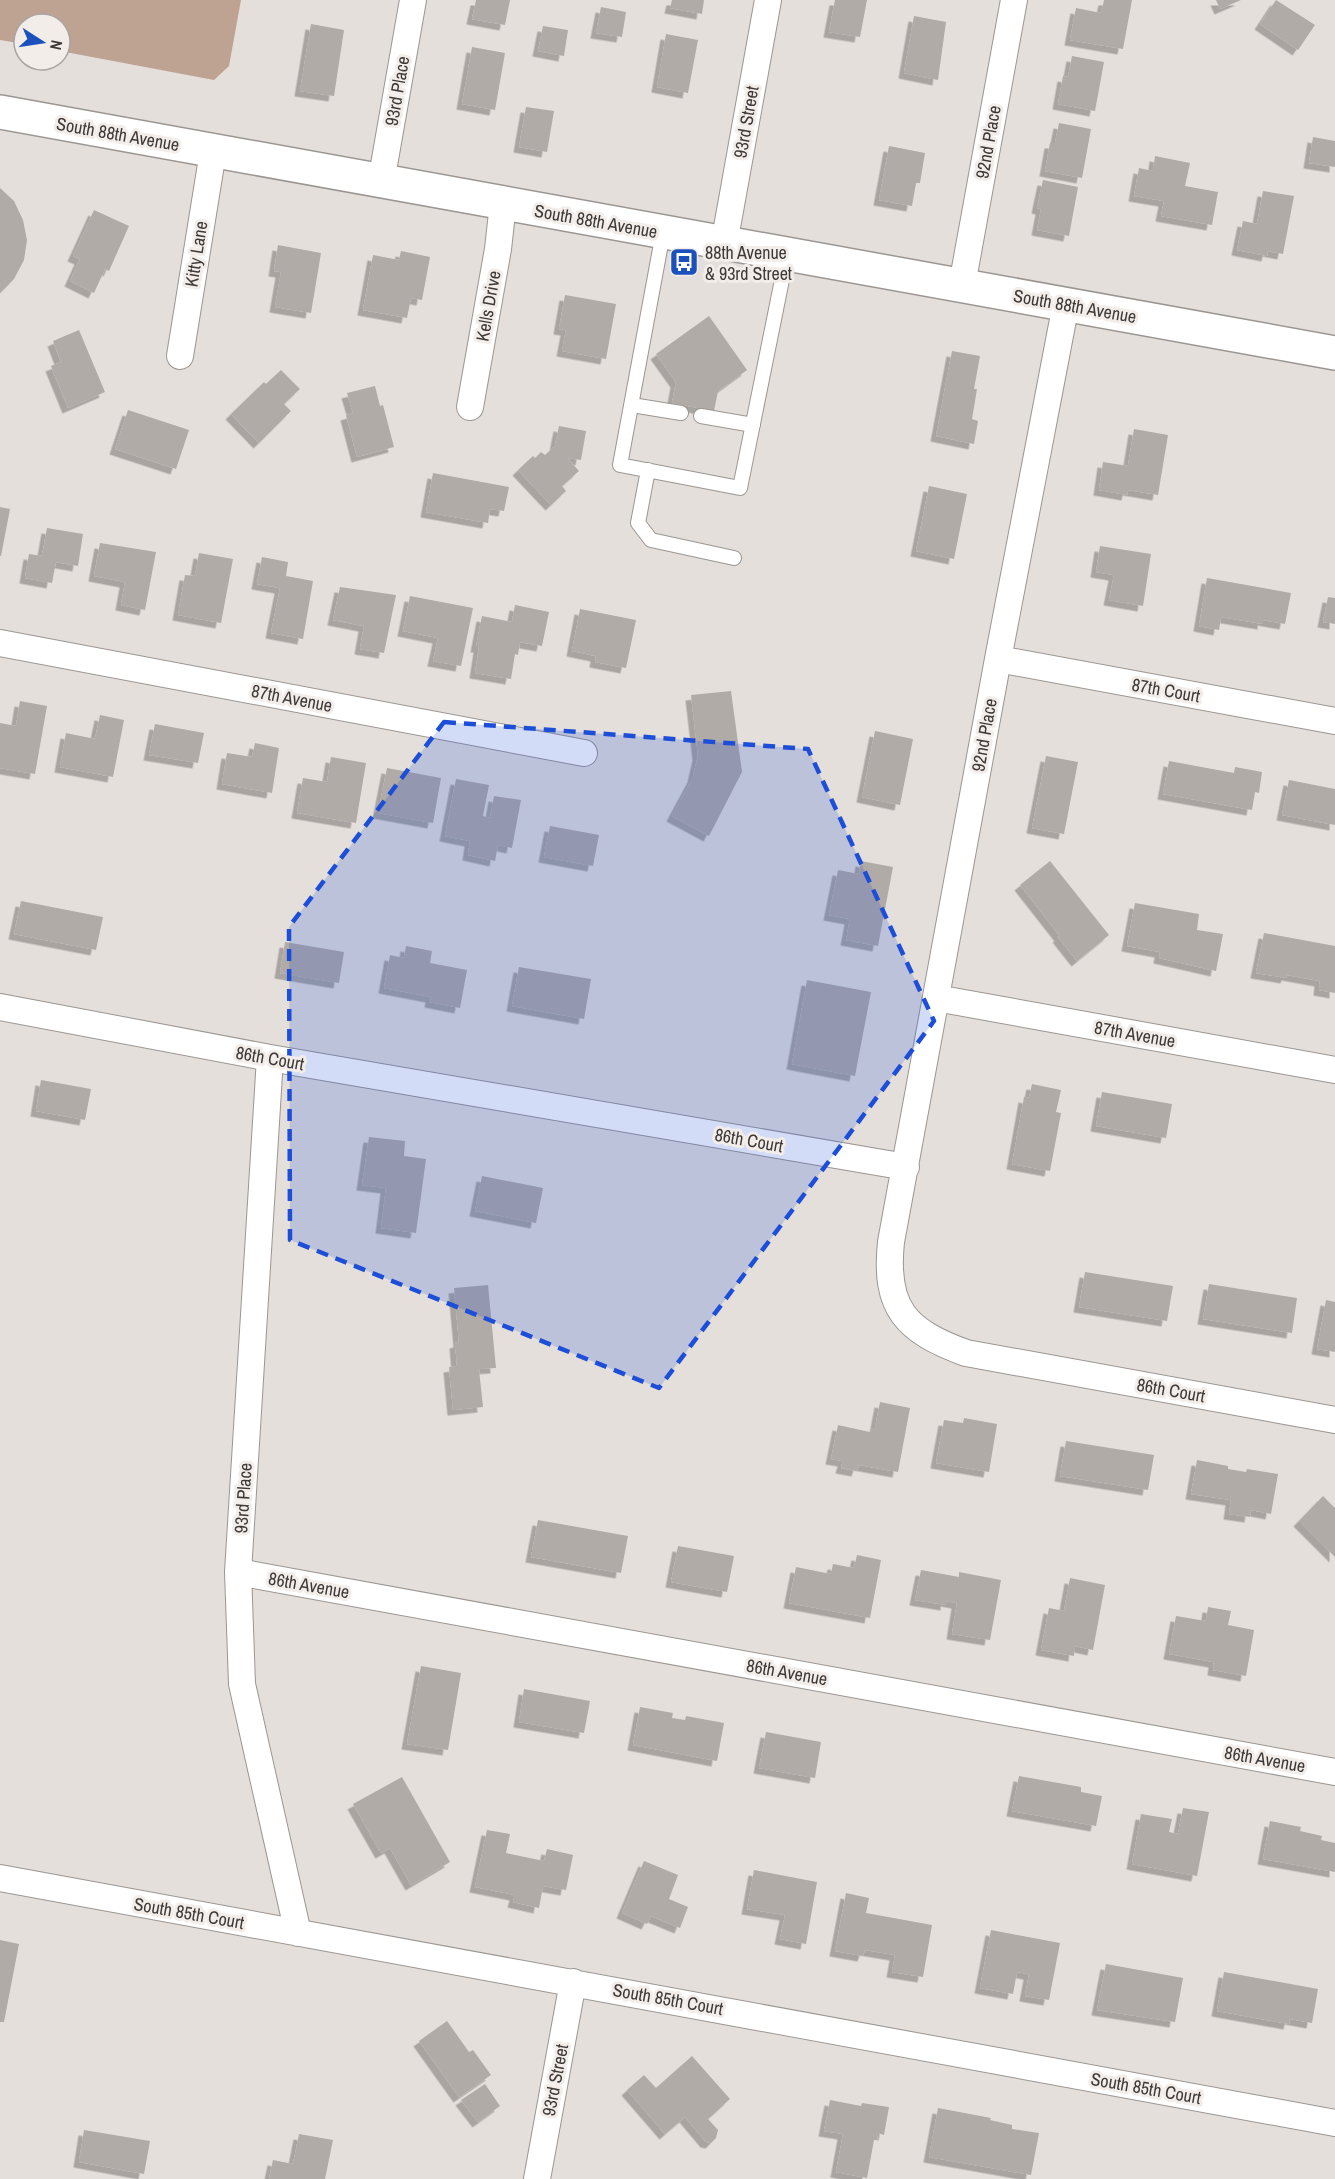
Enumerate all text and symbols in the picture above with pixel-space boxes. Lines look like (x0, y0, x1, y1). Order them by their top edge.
north arrow (12, 12, 72, 72)
text: N (45, 38, 68, 52)
street label: 93rd Place (379, 54, 415, 128)
street label: 93rd Street (727, 84, 765, 160)
street label: 92nd Place (969, 103, 1007, 181)
street label: South 88th Avenue (55, 111, 181, 157)
street label: South 88th Avenue (533, 198, 659, 244)
street label: Kitty Lane (178, 219, 214, 289)
place label: 88th Avenue & 93rd Street (705, 240, 792, 286)
bus stop icon: 88th Avenue & 93rd Street (668, 246, 700, 278)
street label: Kells Drive (469, 269, 507, 343)
street label: South 88th Avenue (1012, 283, 1138, 329)
street label: 87th Court (1130, 672, 1202, 708)
street label: 87th Avenue (249, 678, 335, 718)
street label: 92nd Place (965, 696, 1003, 774)
street label: 87th Avenue (1093, 1015, 1177, 1053)
street label: 86th Court (234, 1040, 306, 1076)
street label: 86th Court (713, 1122, 785, 1158)
street label: 86th Court (1135, 1372, 1207, 1408)
street label: 93rd Place (228, 1462, 258, 1534)
street label: 86th Avenue (267, 1566, 351, 1604)
street label: 86th Avenue (745, 1653, 829, 1691)
street label: 86th Avenue (1223, 1740, 1307, 1778)
street label: South 85th Court (132, 1891, 246, 1935)
street label: South 85th Court (611, 1977, 725, 2021)
street label: 93rd Street (536, 2042, 574, 2118)
street label: South 85th Court (1089, 2066, 1203, 2110)

